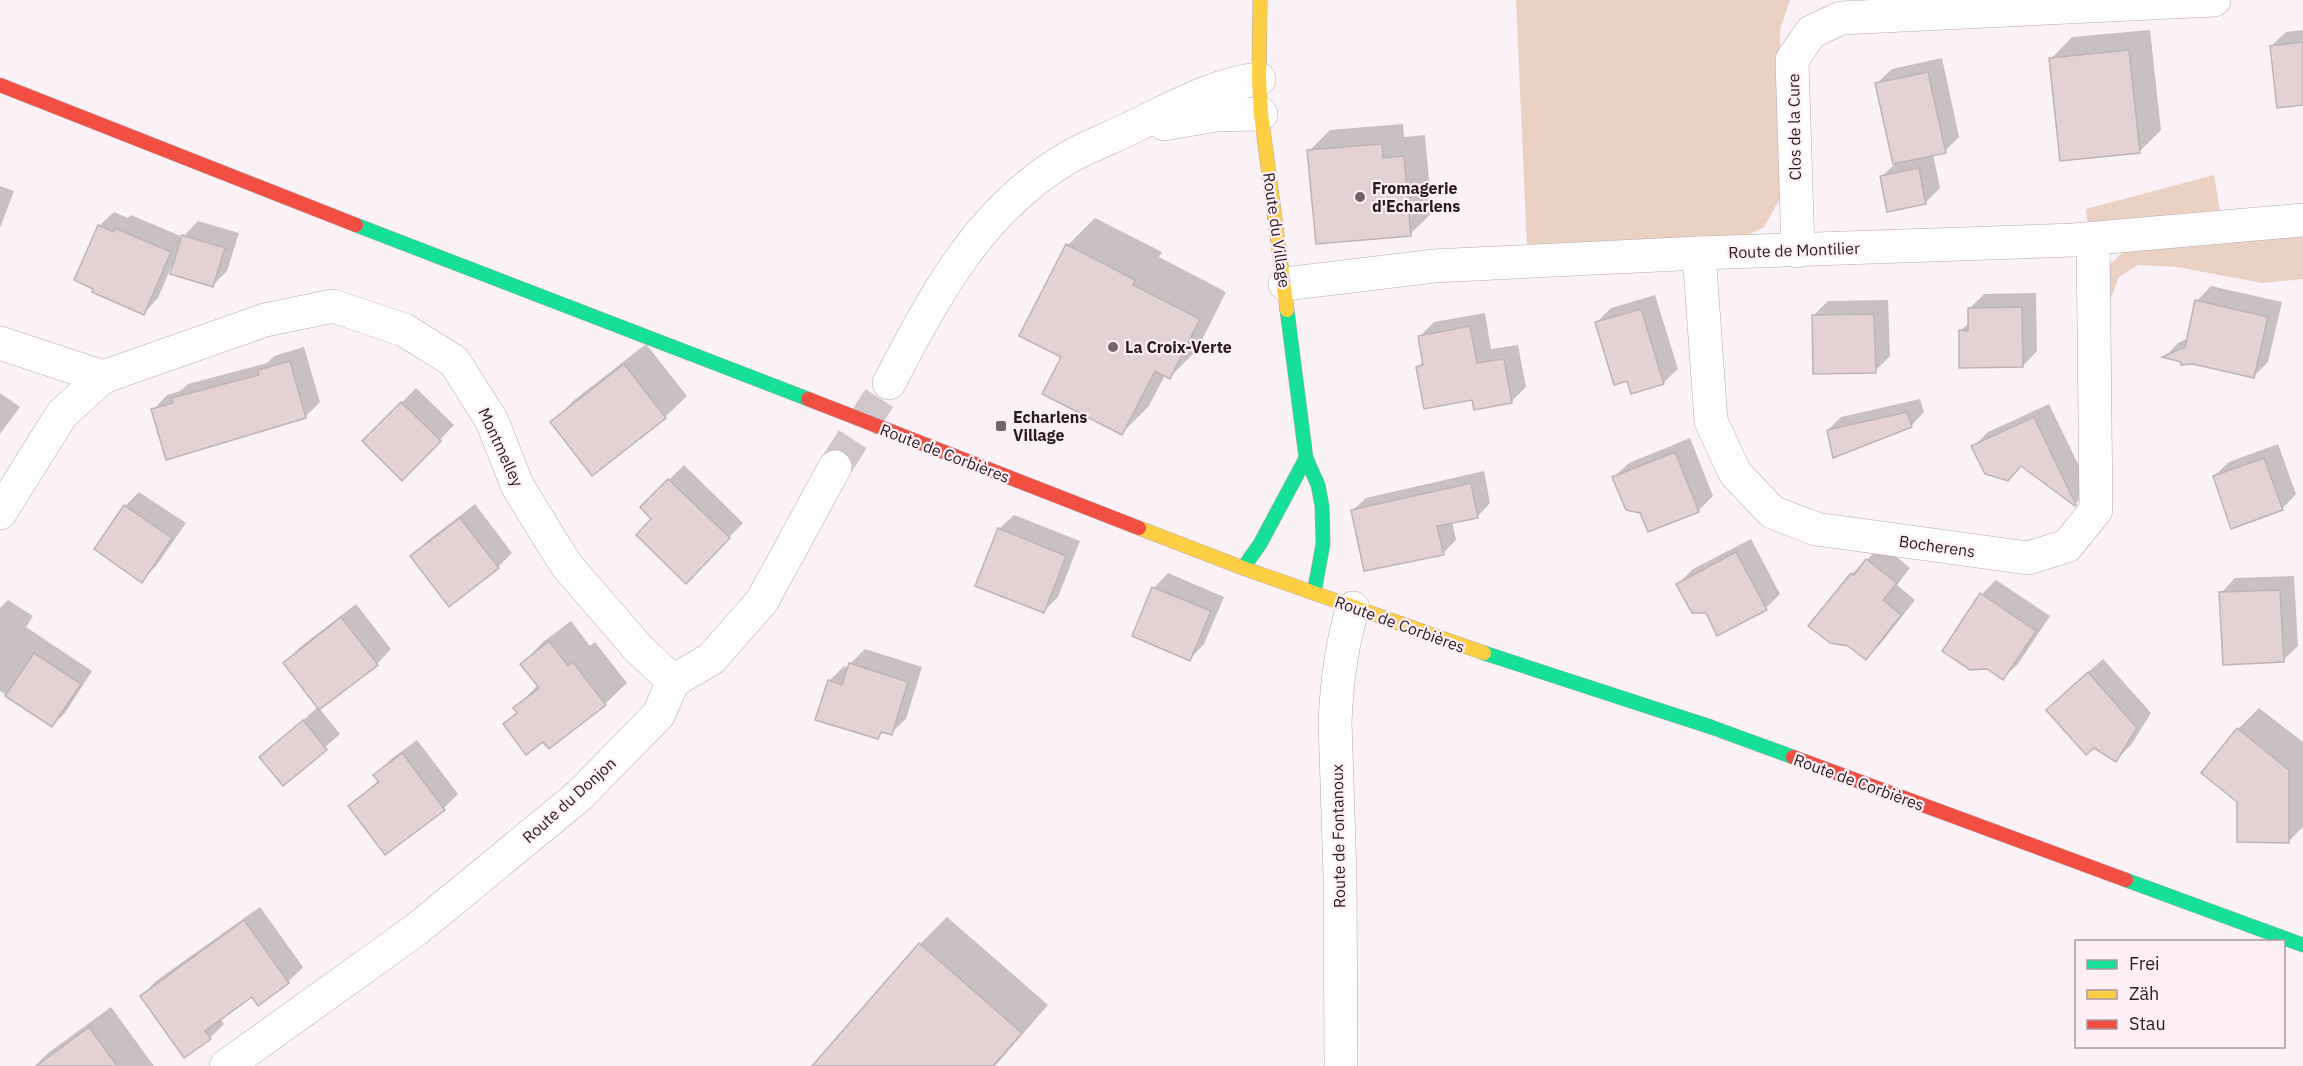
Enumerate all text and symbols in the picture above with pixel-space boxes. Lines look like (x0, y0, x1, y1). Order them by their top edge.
street label: Clos de la Cure (1783, 73, 1805, 181)
street label: Route du Village (1259, 171, 1295, 289)
place label: Fromagerie d'Echarlens (1372, 178, 1460, 216)
marker: Fromagerie d'Echarlens (1353, 190, 1367, 204)
street label: Route de Montilier (1728, 238, 1860, 262)
place label: La Croix-Verte (1125, 337, 1232, 357)
marker: La Croix-Verte (1106, 340, 1120, 354)
street label: Montmelley (474, 404, 528, 490)
place label: Echarlens Village (1013, 407, 1087, 445)
street label: Route de Corbières (877, 419, 1013, 487)
marker: Echarlens Village (994, 419, 1008, 433)
street label: Bocherens (1898, 531, 1976, 561)
street label: Route de Corbières (1332, 591, 1468, 657)
street label: Route de Corbières (1791, 749, 1927, 815)
street label: Route du Donjon (518, 753, 620, 847)
street label: Route de Fontanoux (1327, 764, 1349, 908)
legend (2075, 940, 2285, 1048)
text: Frei (2129, 952, 2160, 975)
text: Zäh (2129, 982, 2159, 1005)
text: Stau (2129, 1012, 2166, 1035)

